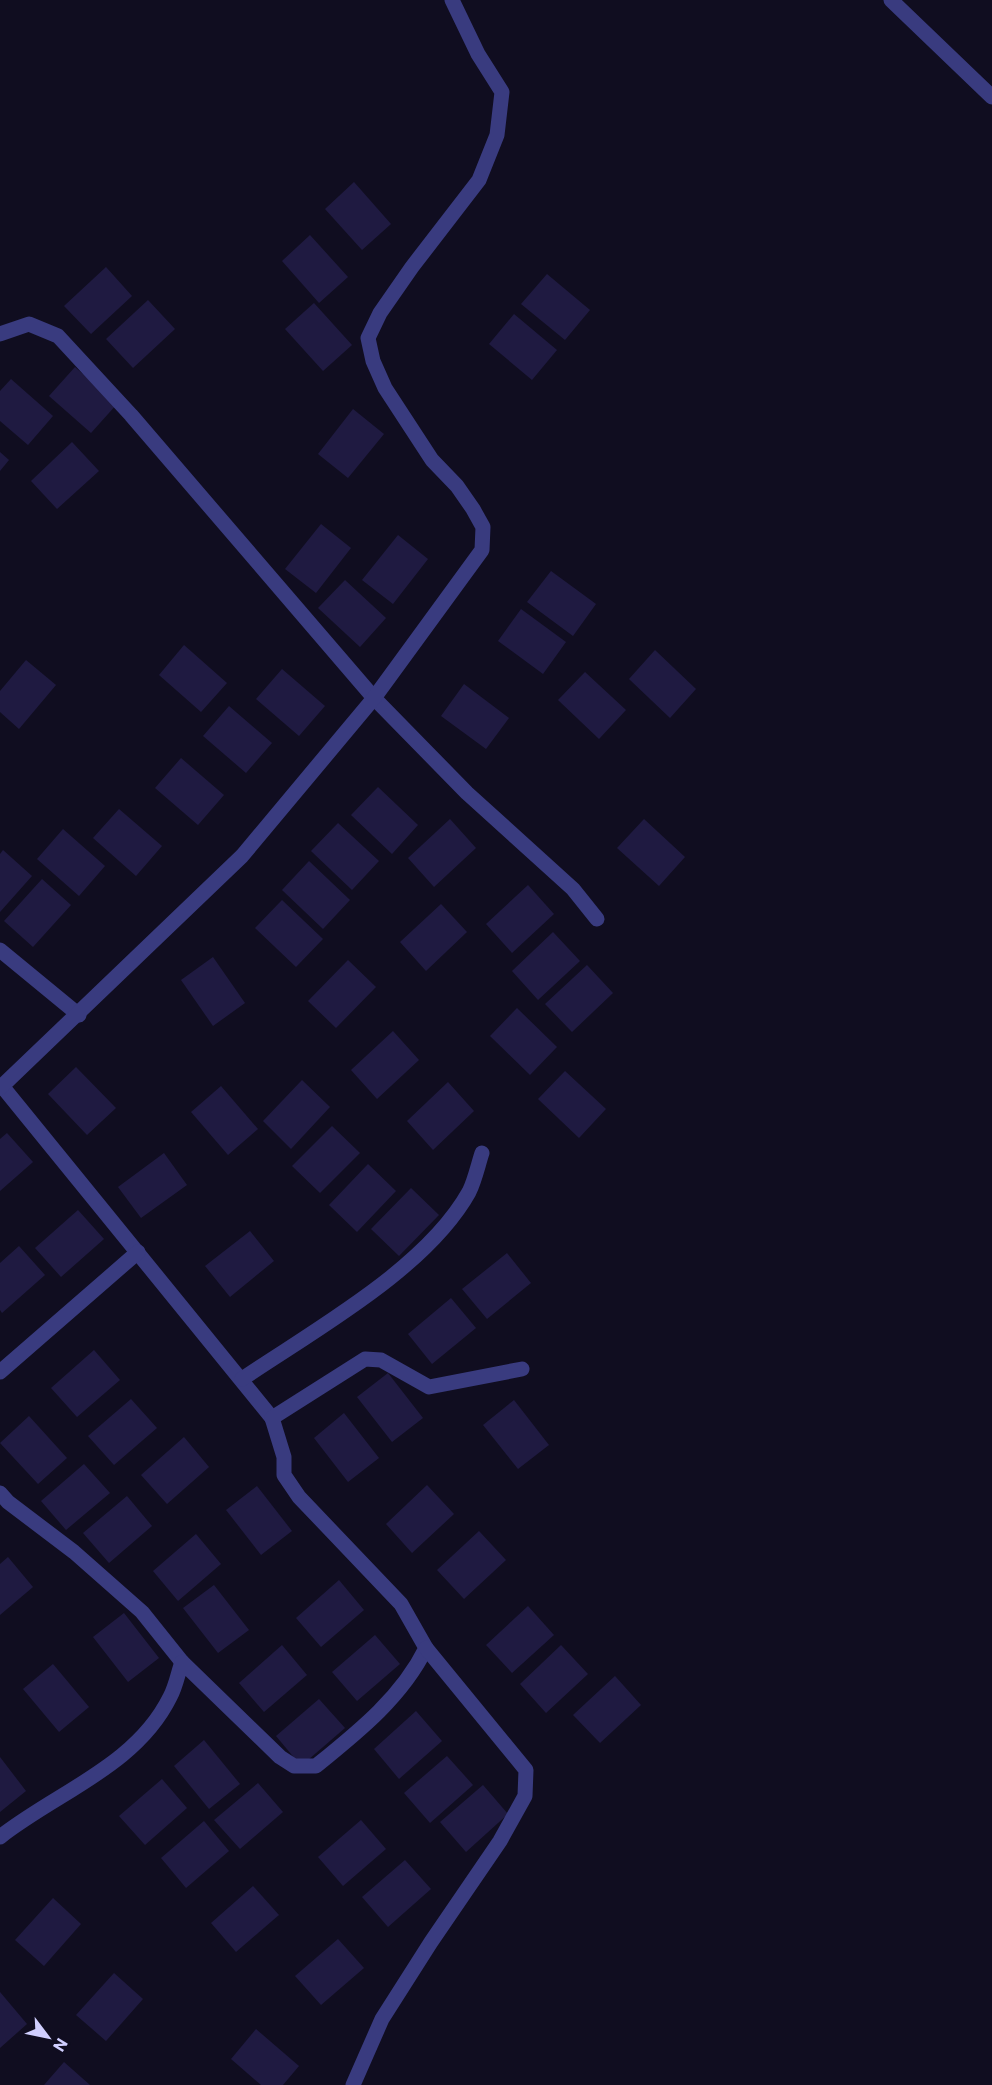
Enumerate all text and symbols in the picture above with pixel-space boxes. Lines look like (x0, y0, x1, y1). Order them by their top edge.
north arrow (18, 2007, 78, 2067)
text: N (50, 2035, 72, 2055)

